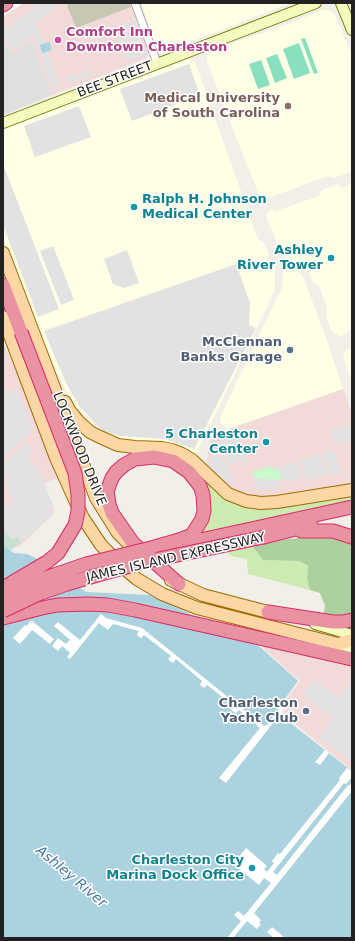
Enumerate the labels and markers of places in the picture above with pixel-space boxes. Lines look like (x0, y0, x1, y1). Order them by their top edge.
place label: Comfort Inn Downtown Charleston (66, 25, 227, 56)
marker: Comfort Inn Downtown Charleston (53, 35, 63, 45)
place label: Medical University of South Carolina (144, 91, 280, 122)
marker: Medical University of South Carolina (283, 101, 293, 111)
place label: Ralph H. Johnson Medical Center (142, 192, 267, 223)
marker: Ralph H. Johnson Medical Center (129, 202, 139, 212)
place label: Ashley River Tower (237, 243, 323, 274)
marker: Ashley River Tower (326, 253, 336, 263)
place label: McClennan Banks Garage (180, 335, 282, 366)
marker: McClennan Banks Garage (285, 345, 295, 355)
place label: 5 Charleston Center (165, 427, 258, 458)
marker: 5 Charleston Center (261, 437, 271, 447)
place label: Charleston Yacht Club (219, 696, 298, 727)
marker: Charleston Yacht Club (301, 706, 311, 716)
place label: Charleston City Marina Dock Office (106, 853, 244, 884)
marker: Charleston City Marina Dock Office (247, 863, 257, 873)

